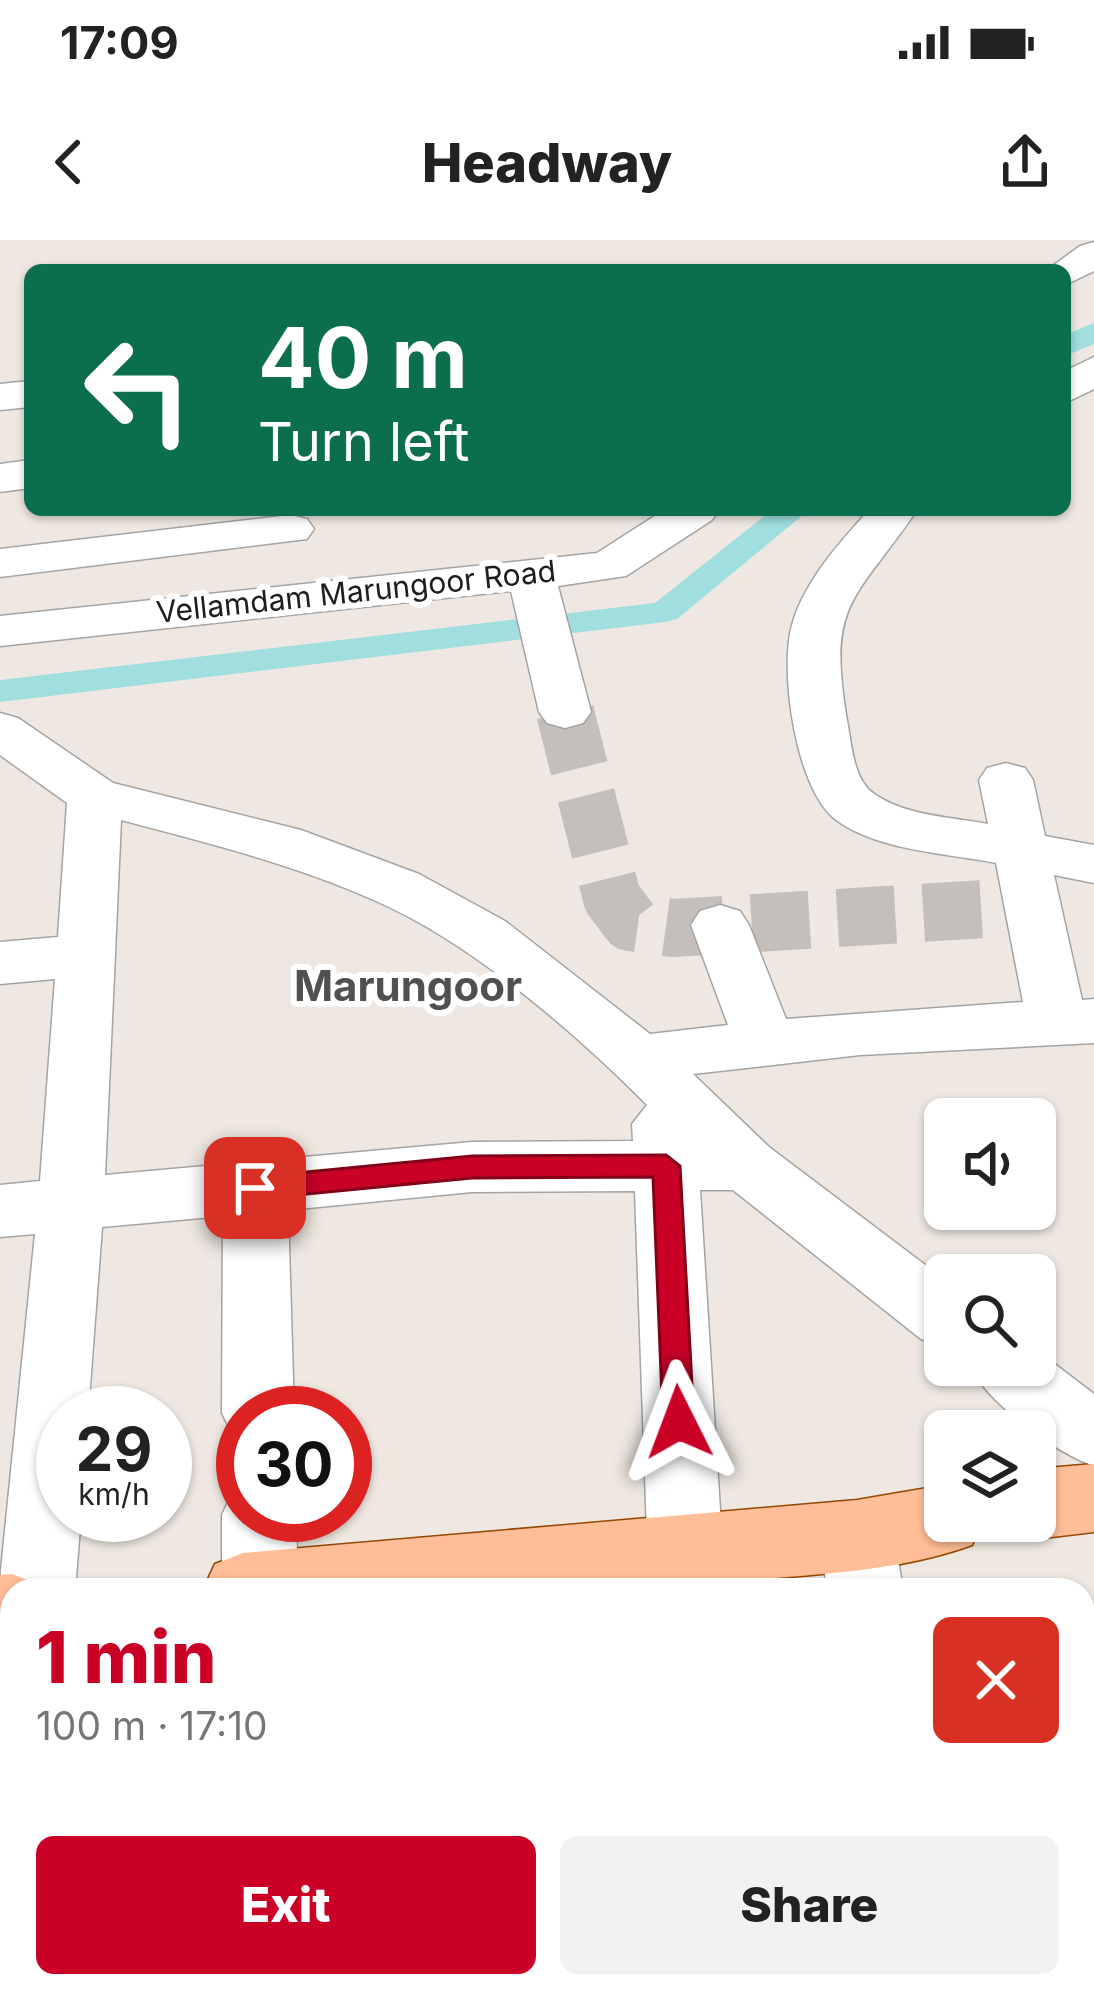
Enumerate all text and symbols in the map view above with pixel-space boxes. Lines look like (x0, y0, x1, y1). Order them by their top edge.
text: 17:09 (60, 15, 179, 70)
icon: back (36, 129, 102, 195)
icon: share (992, 129, 1058, 195)
text: Headway (422, 130, 672, 195)
text: 40 m (258, 307, 468, 408)
icon: left (60, 312, 216, 468)
text: Turn left (258, 409, 469, 474)
street label: Vellamdam Marungoor Road (154, 552, 557, 630)
district label: Marungoor (294, 960, 522, 1011)
map controls (924, 1098, 1056, 1542)
button: sound (924, 1098, 1056, 1230)
pin (204, 1137, 306, 1239)
icon: arrive (222, 1155, 288, 1221)
button: search (924, 1254, 1056, 1386)
position arrow (616, 1359, 742, 1485)
speed limit sign: 30 (216, 1386, 372, 1542)
button: layers (924, 1410, 1056, 1542)
text: 29 (76, 1413, 152, 1485)
text: km/h (78, 1476, 150, 1512)
text: 1 min (36, 1613, 216, 1700)
button: close (933, 1617, 1059, 1743)
text: 100 m · 17:10 (36, 1702, 268, 1749)
button: Exit (36, 1836, 536, 1974)
button: Share (560, 1836, 1059, 1974)

